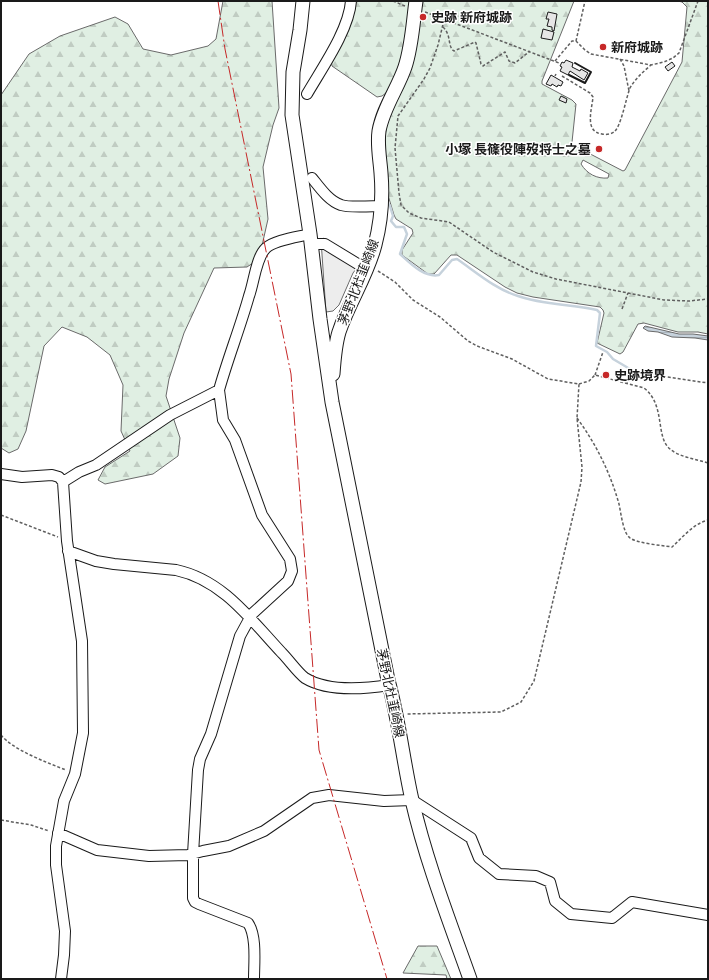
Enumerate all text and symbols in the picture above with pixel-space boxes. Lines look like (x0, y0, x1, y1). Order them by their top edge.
place label: 史跡 新府城跡 (431, 10, 512, 25)
marker: 史跡 新府城跡 (418, 12, 428, 22)
place label: 新府城跡 (611, 40, 663, 55)
marker: 新府城跡 (598, 42, 608, 52)
place label: 小塚 長篠役陣歿将士之墓 (445, 142, 591, 157)
marker: 小塚 長篠役陣歿将士之墓 (594, 144, 604, 154)
street label: 茅野北杜韮崎線 (335, 237, 382, 327)
place label: 史跡境界 (614, 368, 666, 383)
marker: 史跡境界 (601, 370, 611, 380)
street label: 茅野北杜韮崎線 (374, 647, 407, 739)

